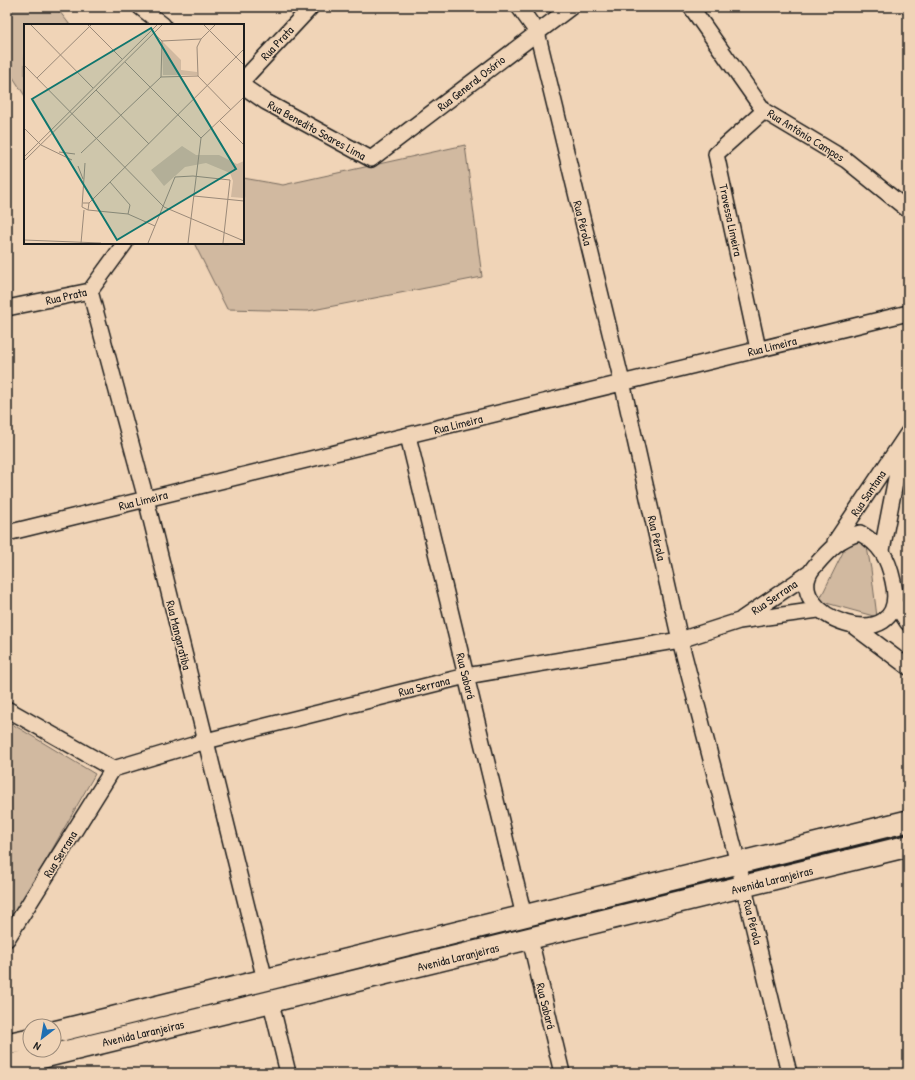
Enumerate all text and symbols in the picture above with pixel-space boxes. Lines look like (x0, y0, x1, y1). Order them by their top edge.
street label: Rua Prata (257, 22, 298, 64)
inset map (24, 24, 244, 244)
street label: Rua General Osório (433, 51, 509, 115)
street label: Rua Benedito Soares Lima (265, 96, 369, 164)
street label: Rua Antônio Campos (764, 105, 848, 166)
street label: Travessa Limeira (715, 182, 747, 258)
street label: Rua Pérola (569, 199, 597, 247)
street label: Rua Prata (44, 283, 88, 309)
street label: Rua Limeira (746, 332, 799, 360)
street label: Rua Limeira (432, 410, 485, 438)
street label: Rua Santana (846, 466, 890, 519)
street label: Rua Limeira (117, 486, 170, 514)
street label: Rua Pérola (644, 514, 670, 562)
street label: Rua Serrana (748, 575, 801, 619)
street label: Rua Mangaratiba (162, 599, 196, 672)
street label: Rua Sabará (452, 651, 480, 701)
street label: Rua Serrana (397, 671, 452, 701)
street label: Rua Serrana (39, 827, 81, 881)
street label: Avenida Laranjeiras (729, 862, 815, 898)
street label: Rua Pérola (739, 898, 767, 946)
street label: Avenida Laranjeiras (415, 939, 501, 975)
street label: Rua Sabará (532, 981, 560, 1031)
street label: Avenida Laranjeiras (100, 1015, 186, 1051)
north arrow (22, 1018, 62, 1058)
text: N (31, 1039, 43, 1054)

